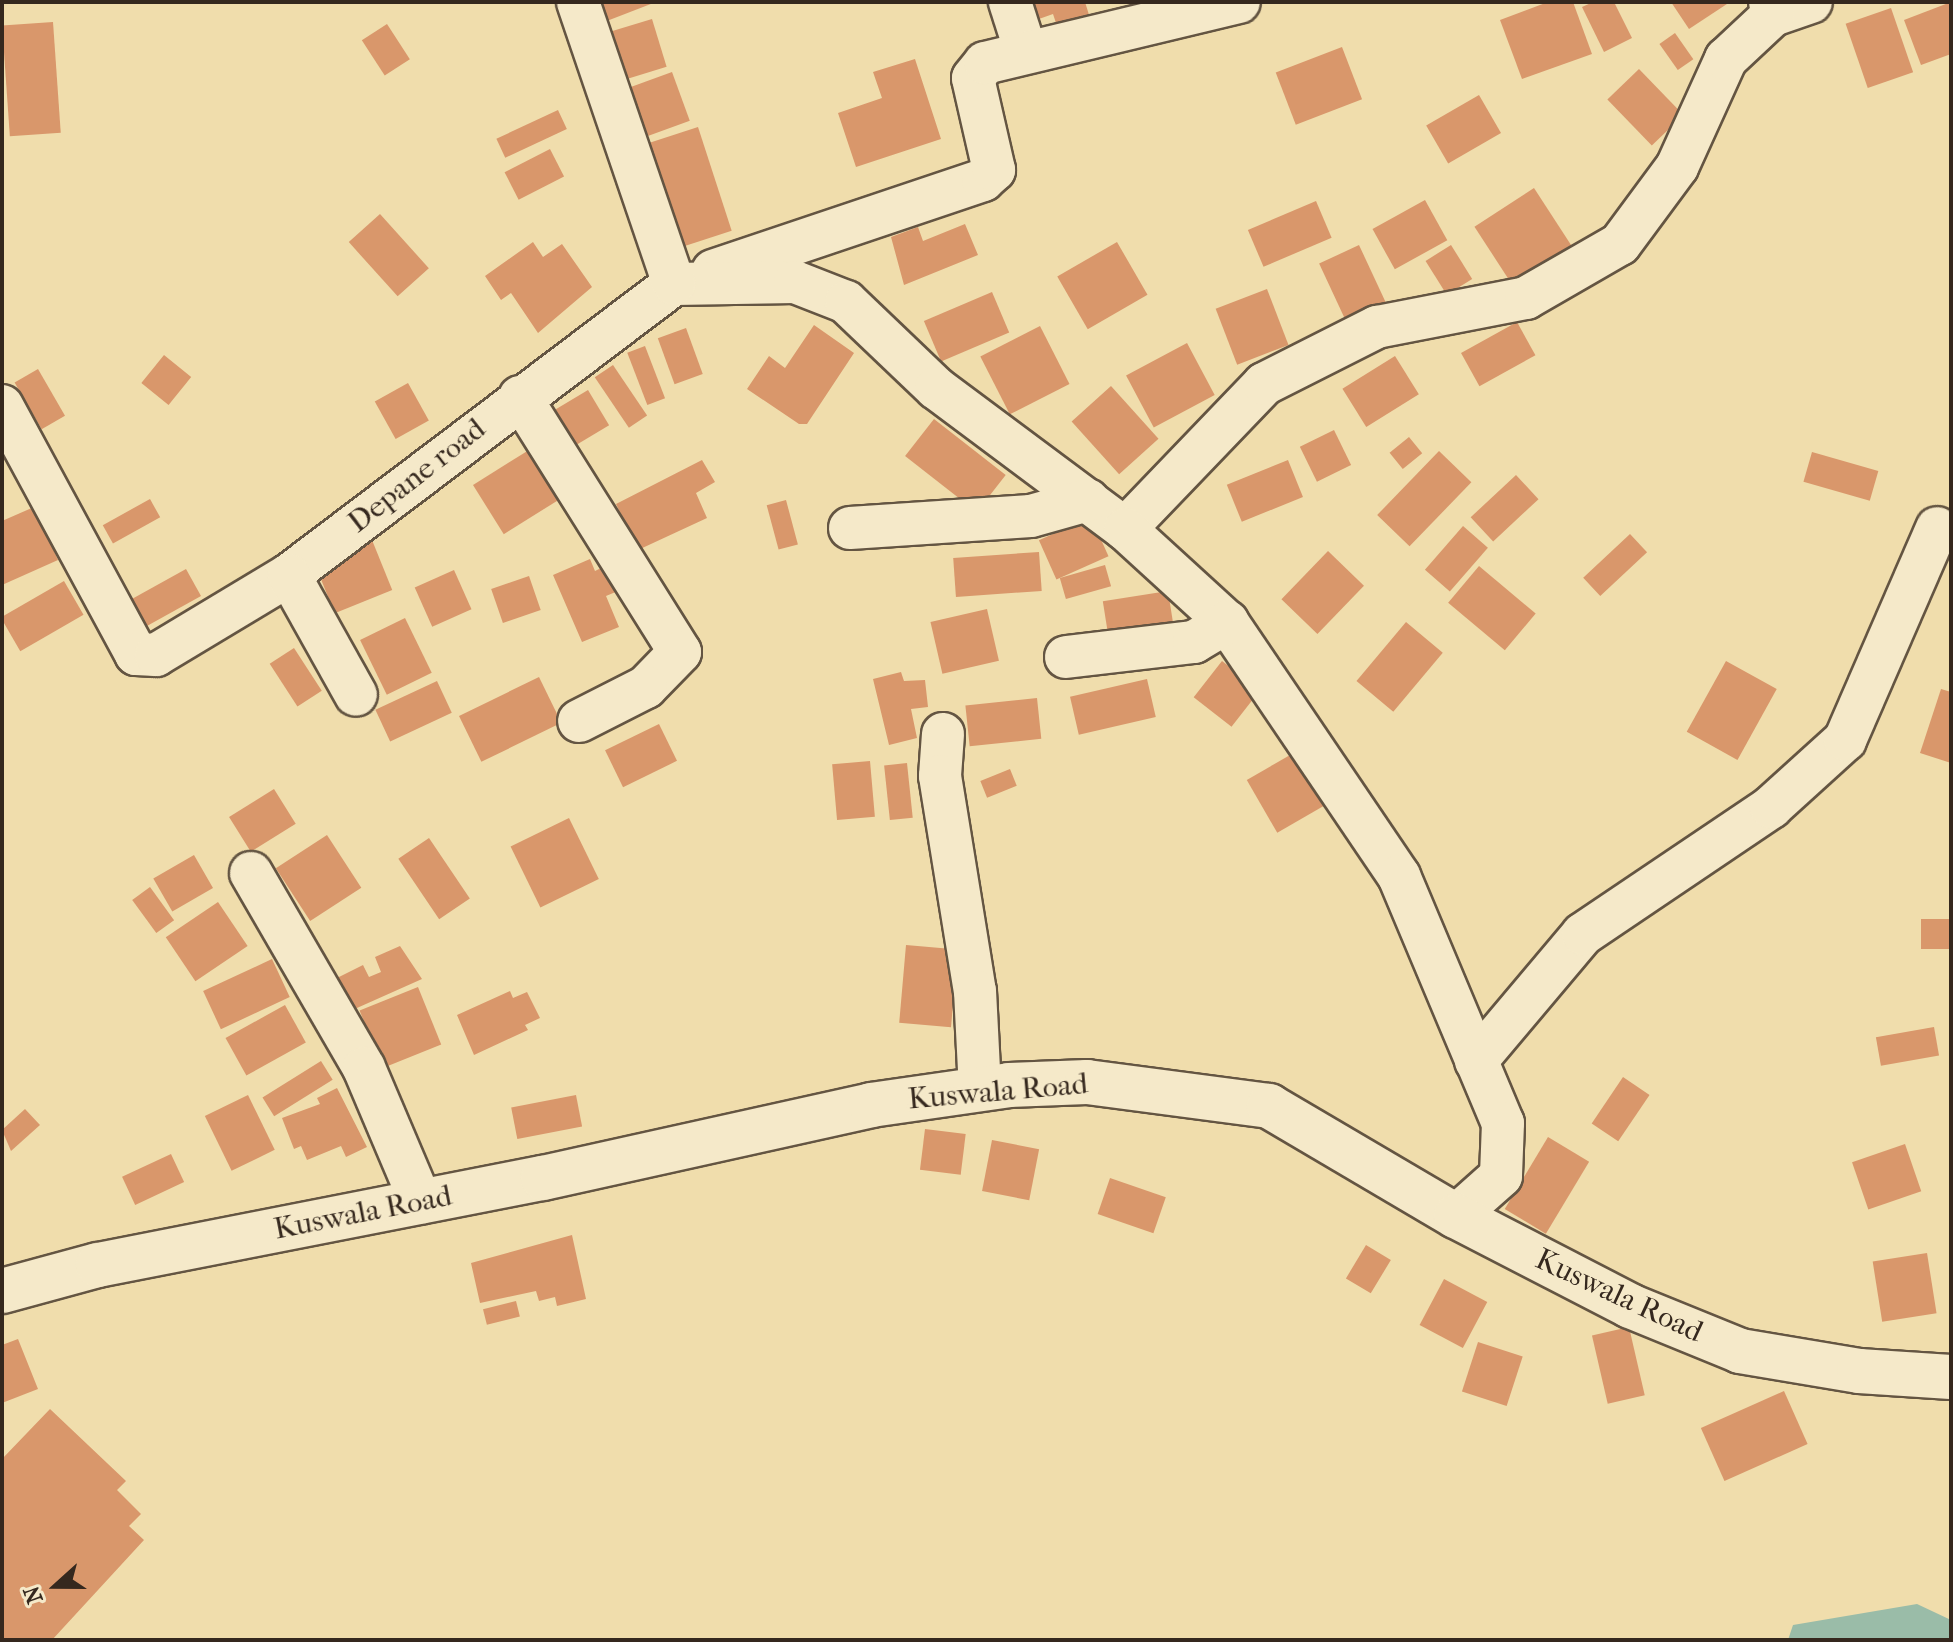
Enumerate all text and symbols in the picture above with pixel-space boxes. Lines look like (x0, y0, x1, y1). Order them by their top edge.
street label: Depane road (341, 411, 493, 541)
street label: Kuswala Road (907, 1066, 1089, 1118)
street label: Kuswala Road (271, 1178, 455, 1248)
street label: Kuswala Road (1530, 1242, 1708, 1350)
north arrow (16, 1546, 96, 1626)
text: N (18, 1582, 49, 1607)

